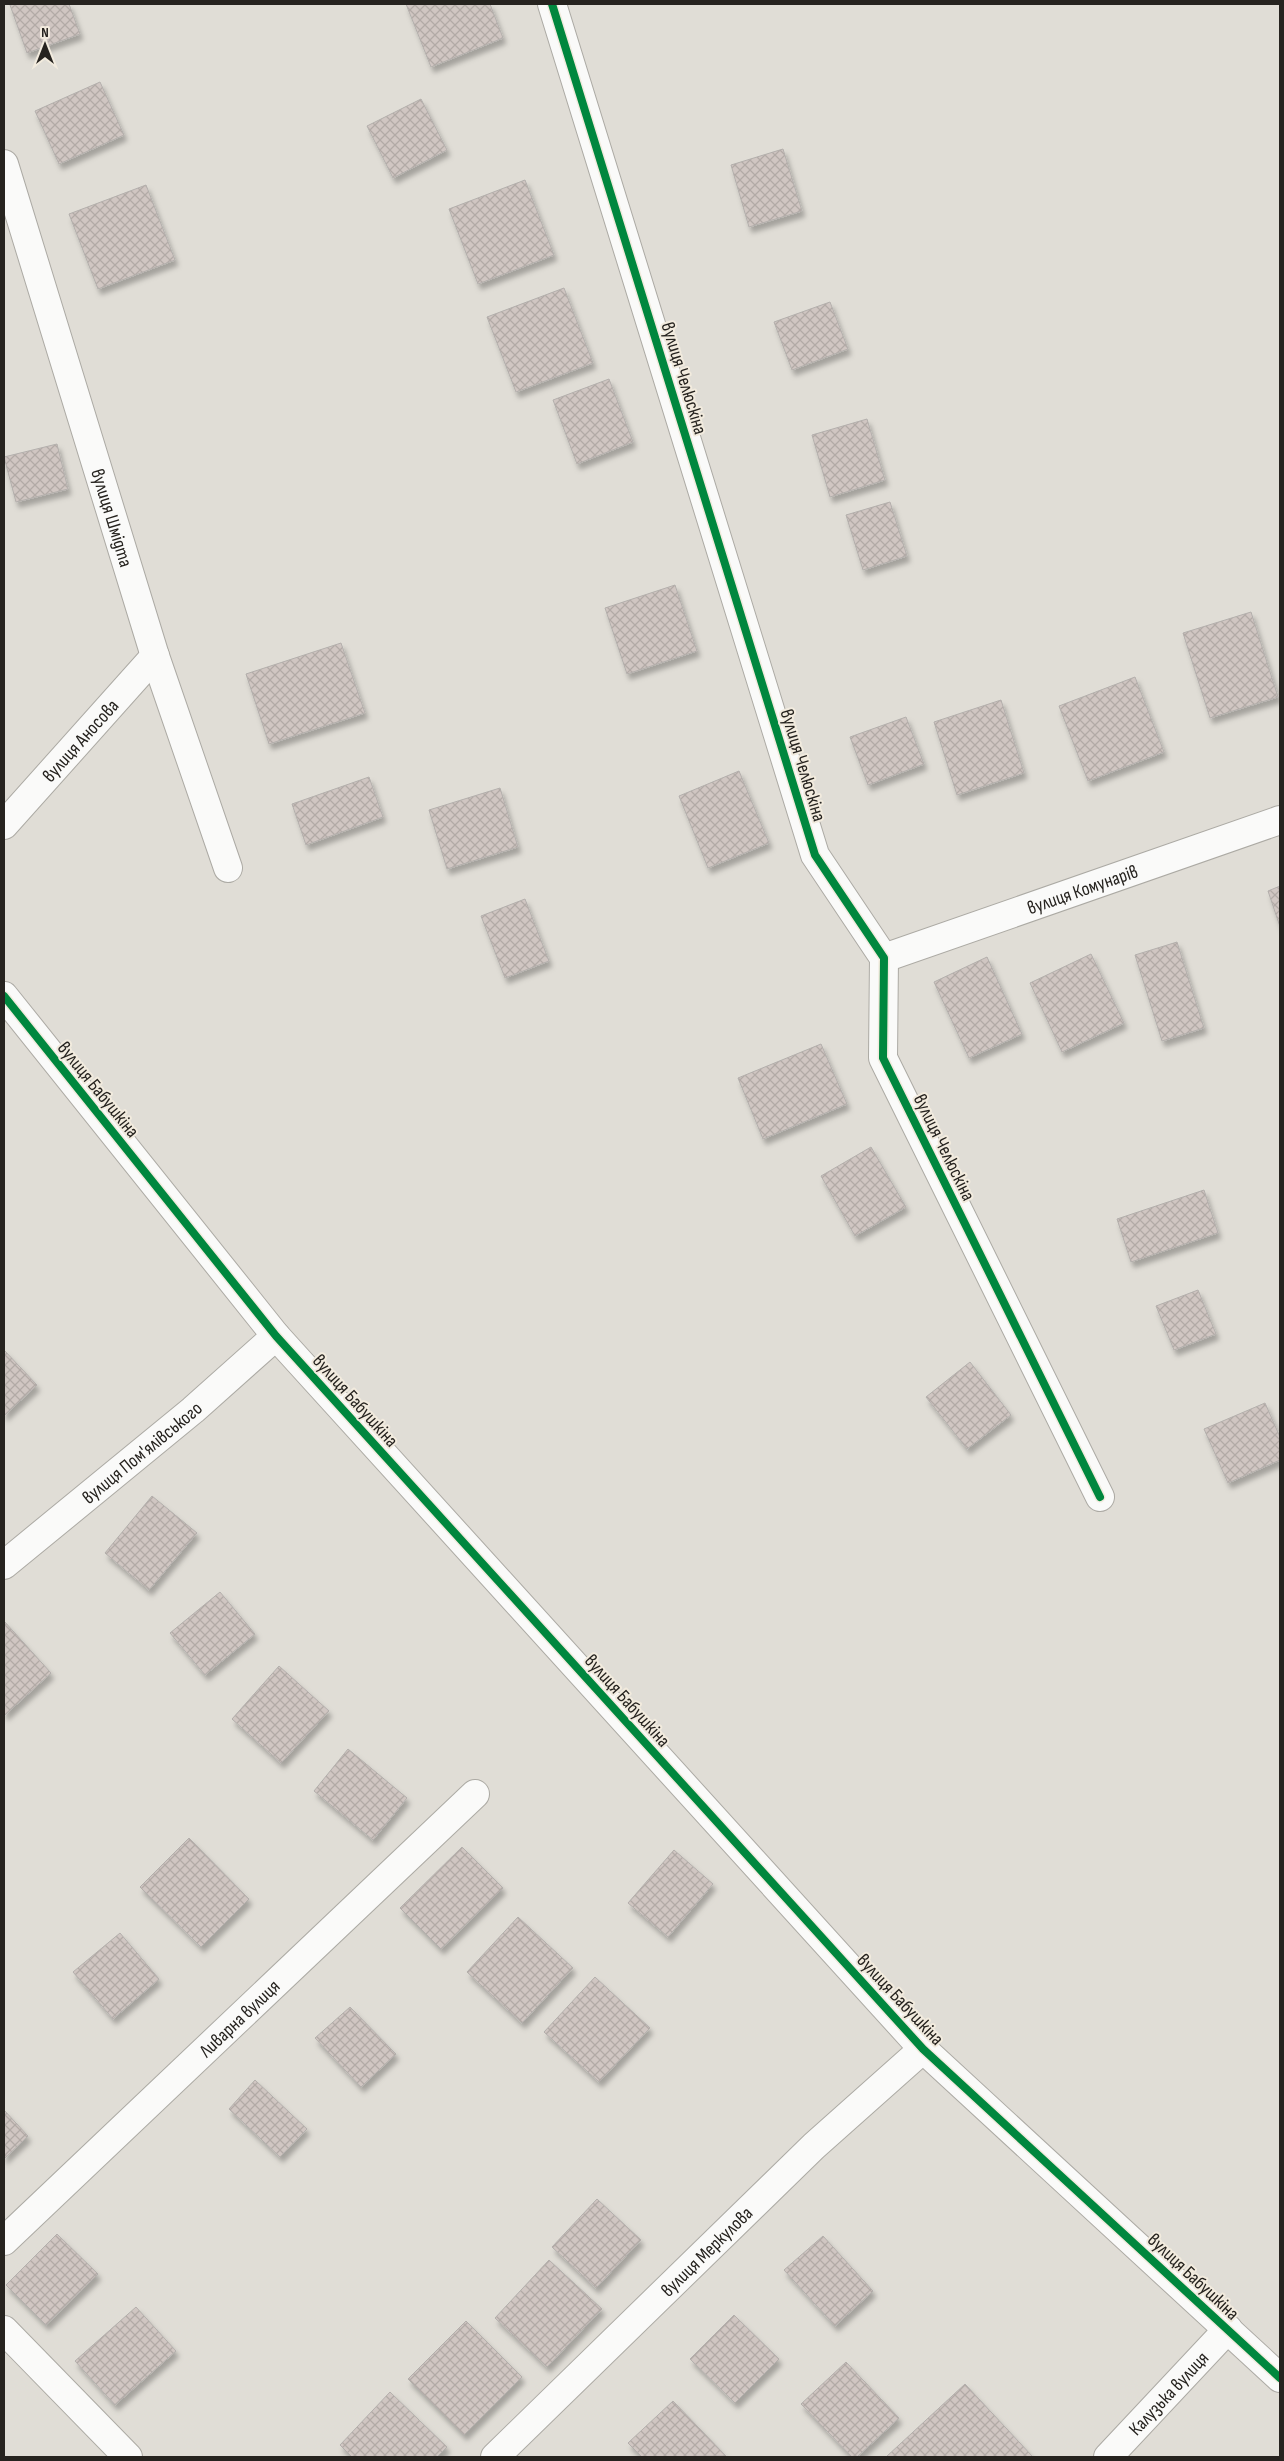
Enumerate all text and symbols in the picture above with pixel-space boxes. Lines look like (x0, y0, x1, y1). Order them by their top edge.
north arrow (20, 20, 70, 70)
text: N (41, 24, 49, 41)
street label: вулиця Челюскіна (656, 320, 712, 437)
street label: вулиця Шмідта (85, 466, 137, 570)
street label: вулиця Аносова (38, 695, 124, 787)
street label: вулиця Челюскіна (775, 707, 831, 824)
street label: вулиця Комунарів (1024, 860, 1141, 920)
street label: вулиця Бабушкіна (52, 1037, 144, 1143)
street label: вулиця Челюскіна (908, 1090, 979, 1205)
street label: вулиця Бабушкіна (307, 1350, 403, 1452)
street label: вулиця Пом'ялівського (78, 1397, 208, 1509)
street label: вулиця Бабушкіна (579, 1650, 675, 1752)
street label: вулиця Бабушкіна (852, 1949, 948, 2051)
street label: Ливарна вулиця (194, 1975, 285, 2063)
street label: вулиця Меркулова (657, 2202, 758, 2302)
street label: вулиця Бабушкіна (1142, 2229, 1244, 2325)
street label: Калузька вулиця (1124, 2347, 1214, 2441)

